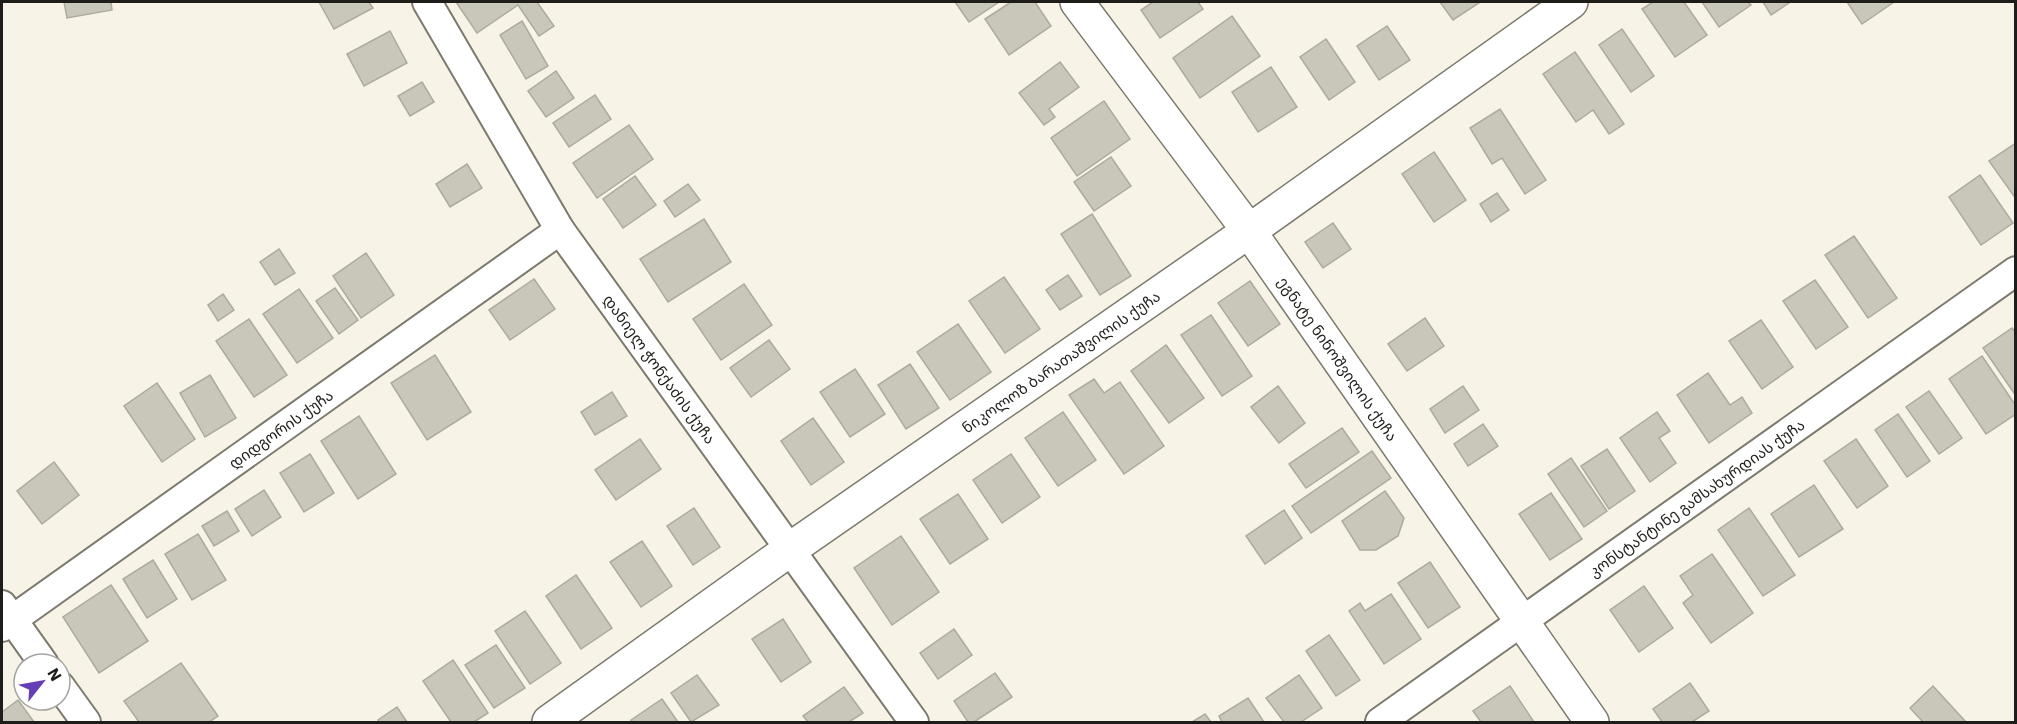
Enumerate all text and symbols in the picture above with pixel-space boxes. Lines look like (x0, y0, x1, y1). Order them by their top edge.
street label: ეგნატე ნინოშვილის ქუჩა (1274, 273, 1402, 444)
street label: ნიკოლოზ ბარათაშვილის ქუჩა (958, 286, 1164, 437)
street label: დანიელ ჭონქაძის ქუჩა (600, 290, 720, 447)
street label: დიდგორის ქუჩა (225, 385, 337, 472)
street label: კონსტანტინე გამსახურდიას ქუჩა (1585, 415, 1808, 581)
north arrow (12, 652, 72, 712)
text: N (43, 664, 66, 684)

